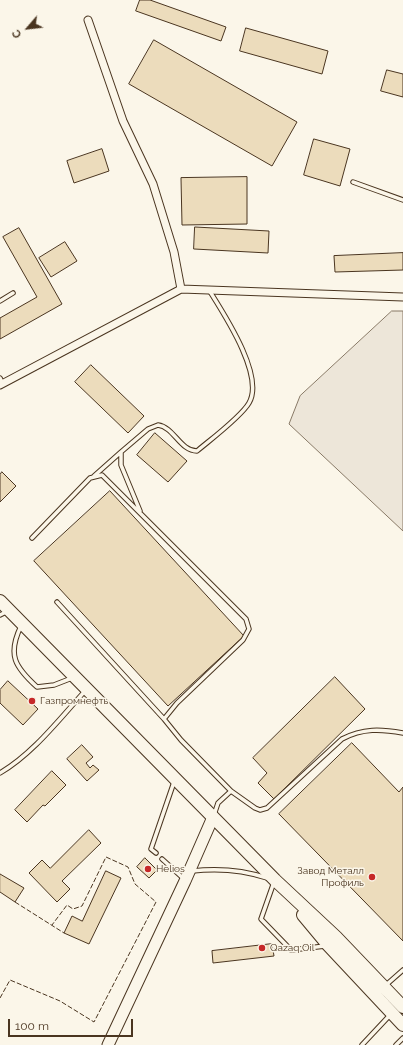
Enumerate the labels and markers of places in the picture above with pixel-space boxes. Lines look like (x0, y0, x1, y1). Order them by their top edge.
place label: Газпромнефть (40, 695, 108, 707)
marker: Газпромнефть (27, 696, 37, 706)
place label: Helios (156, 863, 185, 875)
marker: Helios (143, 864, 153, 874)
place label: Завод Металл Профиль (297, 865, 364, 888)
marker: Завод Металл Профиль (367, 872, 377, 882)
place label: Qazaq Oil (270, 942, 314, 954)
marker: Qazaq Oil (257, 943, 267, 953)

